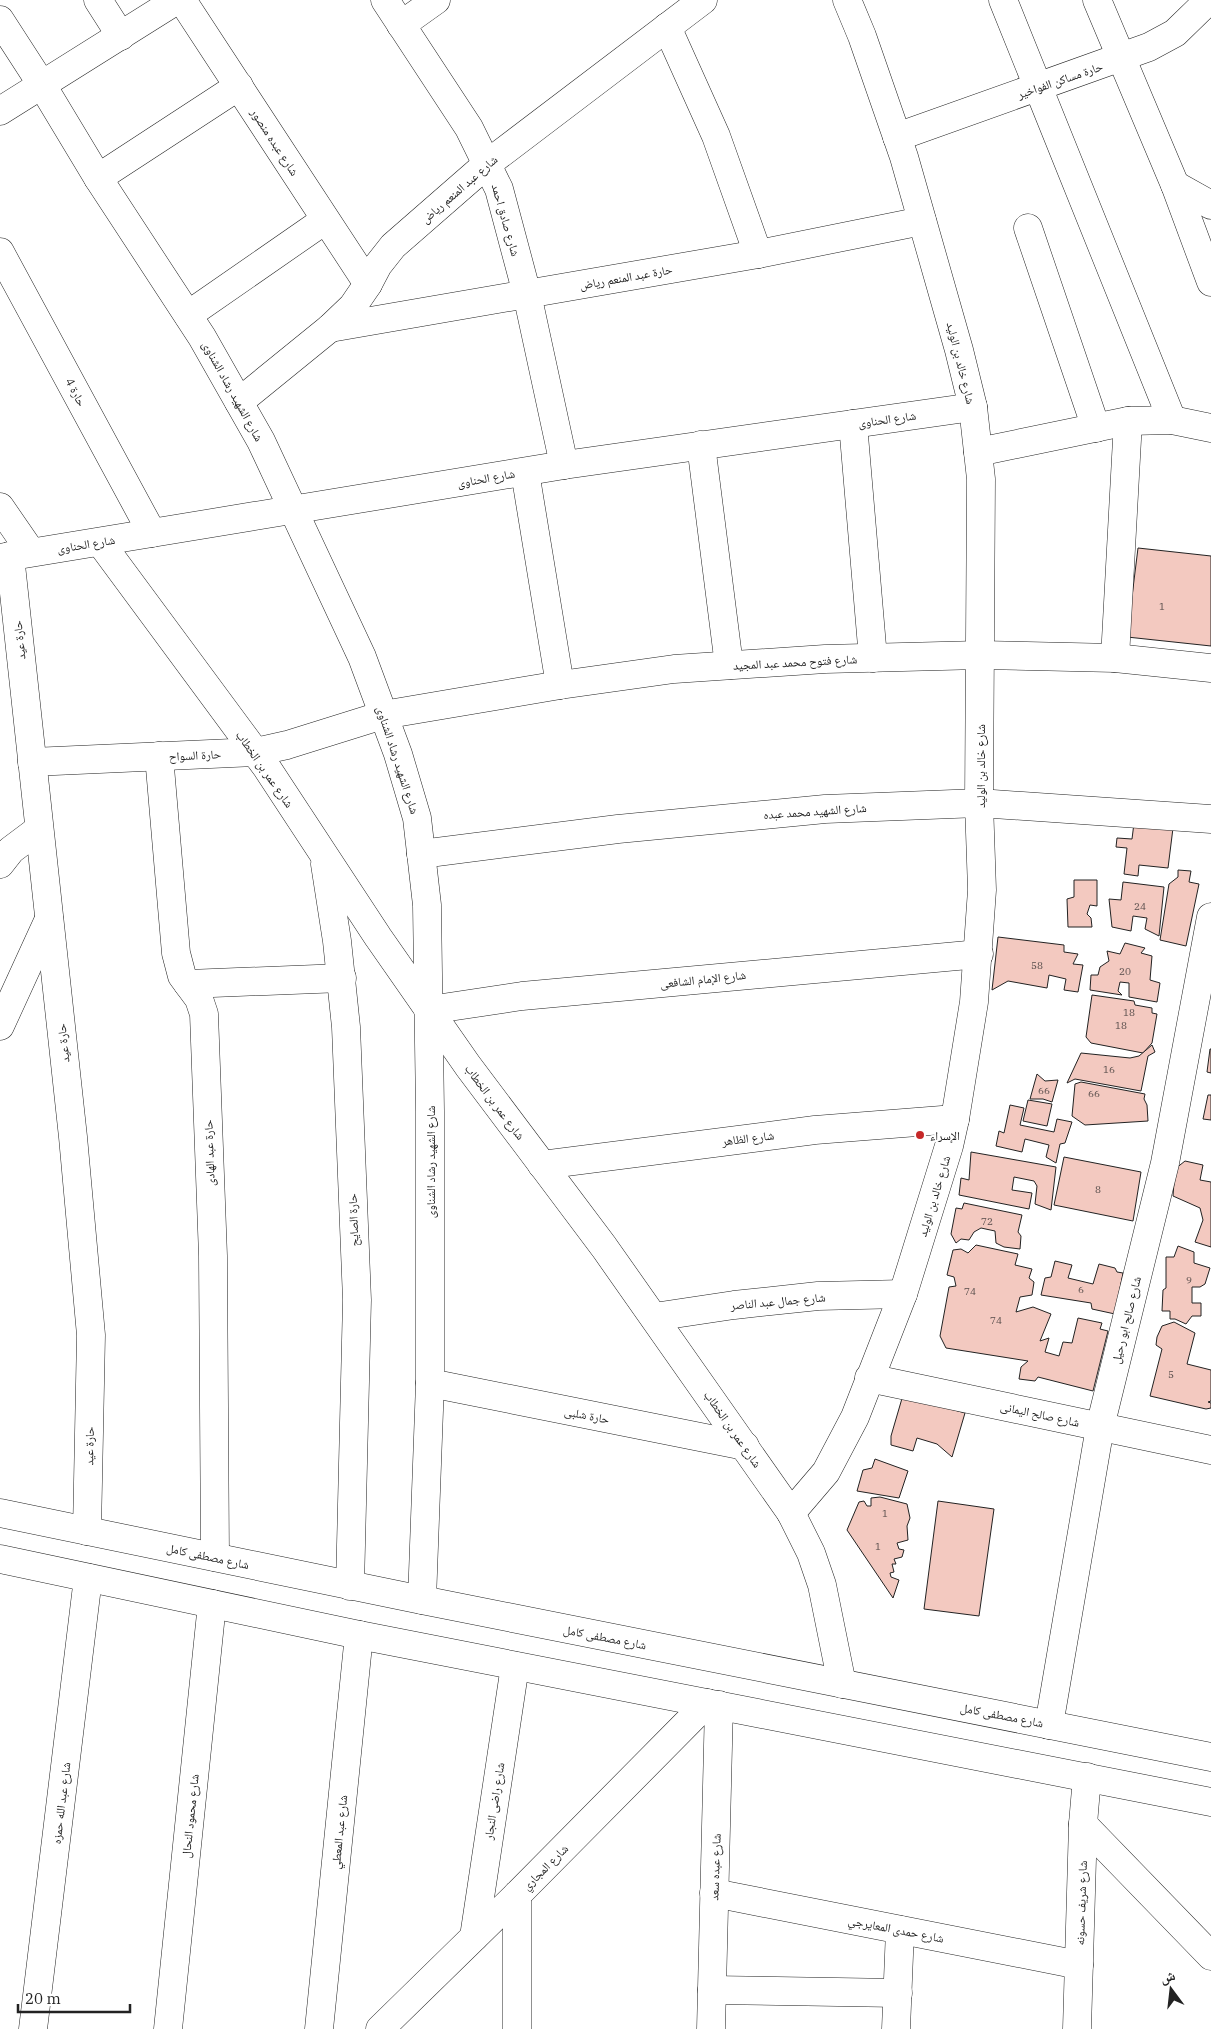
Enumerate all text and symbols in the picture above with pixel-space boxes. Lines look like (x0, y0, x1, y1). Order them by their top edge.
street label: حارة مساكن الفواخير (1014, 58, 1105, 102)
street label: شارع عبده منصور (246, 105, 302, 179)
street label: شارع عبد المنعم رياض (418, 152, 501, 227)
street label: شارع صادق احمد (488, 182, 524, 258)
street label: حارة عبد المنعم رياض (578, 261, 674, 294)
street label: شارع خالد بن الوليد (943, 320, 978, 406)
street label: شارع الشهيد رشاد الشناوى (198, 338, 267, 444)
street label: حارة 4 (62, 375, 90, 409)
street label: شارع الحناوى (857, 407, 917, 431)
street label: شارع الحناوى (456, 466, 516, 491)
street label: شارع الحناوى (56, 532, 116, 557)
house number: 1 (1159, 600, 1165, 613)
street label: حارة عيد (9, 619, 29, 660)
street label: شارع فتوح محمد عبد المجيد (733, 651, 858, 674)
street label: شارع الشهيد رشاد الشناوى (373, 704, 423, 816)
street label: شارع خالد بن الوليد (973, 724, 989, 808)
street label: شارع عمر بن الخطاب (232, 728, 297, 811)
street label: حارة السواح (168, 746, 222, 764)
street label: شارع الشهيد محمد عبده (763, 800, 867, 823)
house number: 24 (1134, 900, 1146, 913)
house number: 58 (1031, 959, 1043, 972)
house number: 20 (1119, 965, 1131, 978)
street label: شارع الإمام الشافعى (659, 967, 747, 992)
house number: 18 (1123, 1006, 1135, 1019)
house number: 18 (1115, 1019, 1127, 1032)
street label: حارة عيد (53, 1022, 73, 1063)
street label: شارع عمر بن الخطاب (461, 1061, 528, 1143)
house number: 16 (1103, 1063, 1115, 1076)
house number: 66 (1038, 1084, 1050, 1097)
house number: 66 (1088, 1087, 1100, 1100)
street label: شارع الشهيد رشاد الشناوى (423, 1106, 439, 1218)
street label: حارة عبد الهادى (200, 1119, 218, 1186)
street label: شارع الظاهر (720, 1127, 775, 1150)
place label: الإسراء (930, 1128, 960, 1143)
marker: الإسراء (914, 1129, 926, 1141)
street label: شارع خالد بن الوليد (915, 1154, 954, 1239)
house number: 8 (1095, 1183, 1101, 1196)
street label: حارة الصايح (345, 1193, 362, 1247)
house number: 72 (981, 1215, 993, 1228)
house number: 9 (1186, 1274, 1192, 1287)
street label: شارع صالح ابو رحيل (1108, 1275, 1145, 1366)
house number: 6 (1078, 1283, 1084, 1296)
house number: 74 (964, 1285, 976, 1298)
street label: شارع جمال عبد الناصر (729, 1289, 826, 1314)
house number: 74 (990, 1314, 1002, 1327)
house number: 5 (1168, 1368, 1174, 1381)
street label: شارع عمر بن الخطاب (700, 1388, 765, 1471)
street label: شارع صالح اليمانى (999, 1398, 1081, 1431)
street label: حارة شلبى (563, 1403, 611, 1427)
street label: حارة عيد (81, 1426, 97, 1466)
house number: 1 (882, 1507, 888, 1520)
street label: شارع مصطفى كامل (165, 1540, 251, 1573)
house number: 1 (875, 1540, 881, 1553)
street label: شارع مصطفى كامل (562, 1622, 648, 1653)
street label: شارع مصطفى كامل (959, 1700, 1045, 1731)
street label: شارع عبد الله حمزه (49, 1761, 74, 1845)
street label: شارع راضى النجار (480, 1761, 509, 1842)
street label: شارع محمود النحال (178, 1773, 203, 1859)
street label: شارع عبد المعطي (328, 1794, 353, 1870)
street label: شارع عبده سعد (706, 1833, 725, 1901)
street label: شارع المجاري (519, 1841, 573, 1895)
street label: شارع شريف حسونه (1072, 1860, 1091, 1946)
street label: شارع حمدى المعايرجي (846, 1912, 945, 1949)
north arrow (1146, 1964, 1196, 2014)
text: ش (1158, 1966, 1177, 1987)
scale bar (18, 1982, 130, 2014)
text: 20 m (25, 1989, 61, 2008)

